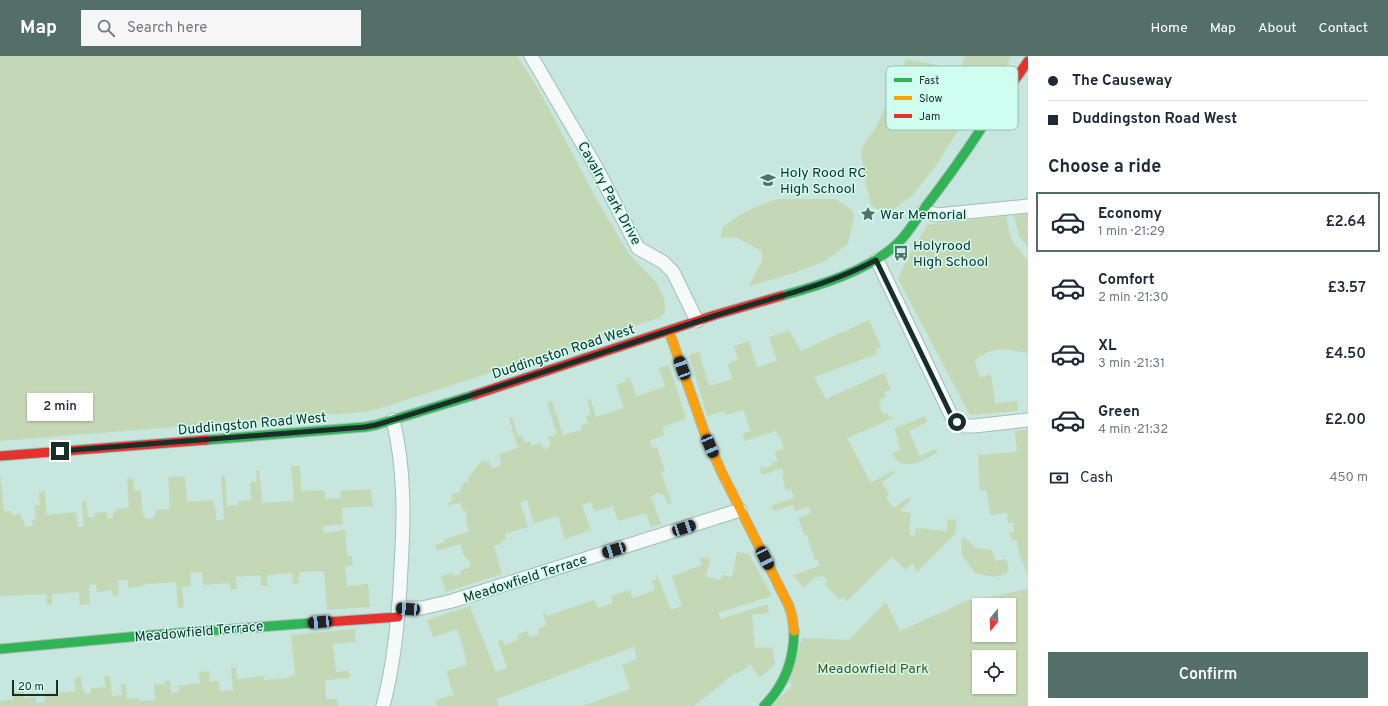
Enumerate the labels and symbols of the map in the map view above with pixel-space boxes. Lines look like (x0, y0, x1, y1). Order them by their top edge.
legend (886, 66, 1018, 130)
text: Fast (919, 74, 939, 88)
text: Slow (919, 92, 942, 106)
text: Jam (919, 110, 940, 124)
street label: Cavalry Park Drive (573, 139, 644, 249)
place label: Holy Rood RC High School (780, 165, 866, 198)
school or university icon: Holy Rood RC High School (759, 171, 777, 189)
place icon: War Memorial (859, 205, 877, 223)
place label: War Memorial (880, 207, 966, 224)
place label: Holyrood High School (913, 238, 988, 271)
bus stop icon: Holyrood High School (892, 244, 910, 262)
street label: Duddingston Road West (490, 321, 637, 384)
car (672, 355, 692, 381)
callout: 2 min (27, 393, 93, 421)
street label: Duddingston Road West (177, 410, 327, 439)
route start (948, 413, 966, 431)
car (700, 433, 720, 459)
route end (51, 442, 69, 460)
car (671, 519, 697, 537)
car (601, 541, 627, 559)
car (754, 545, 776, 571)
street label: Meadowfield Terrace (461, 551, 590, 607)
north arrow (972, 598, 1016, 642)
car (396, 602, 420, 616)
car (308, 615, 332, 629)
street label: Meadowfield Terrace (134, 618, 264, 647)
park label: Meadowfield Park (817, 661, 929, 678)
scale bar (12, 678, 58, 697)

